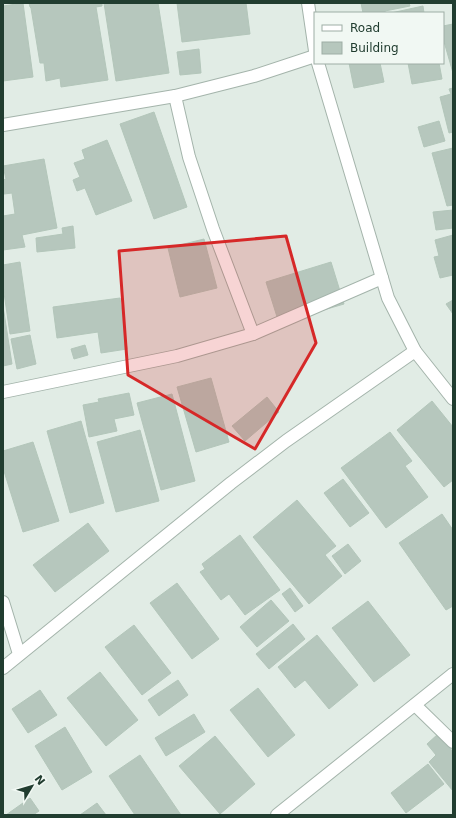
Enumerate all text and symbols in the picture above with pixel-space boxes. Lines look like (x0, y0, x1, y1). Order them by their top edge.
legend (314, 12, 444, 64)
text: Road (350, 21, 380, 35)
text: Building (350, 41, 399, 55)
north arrow (12, 766, 52, 806)
text: N (32, 773, 47, 788)

